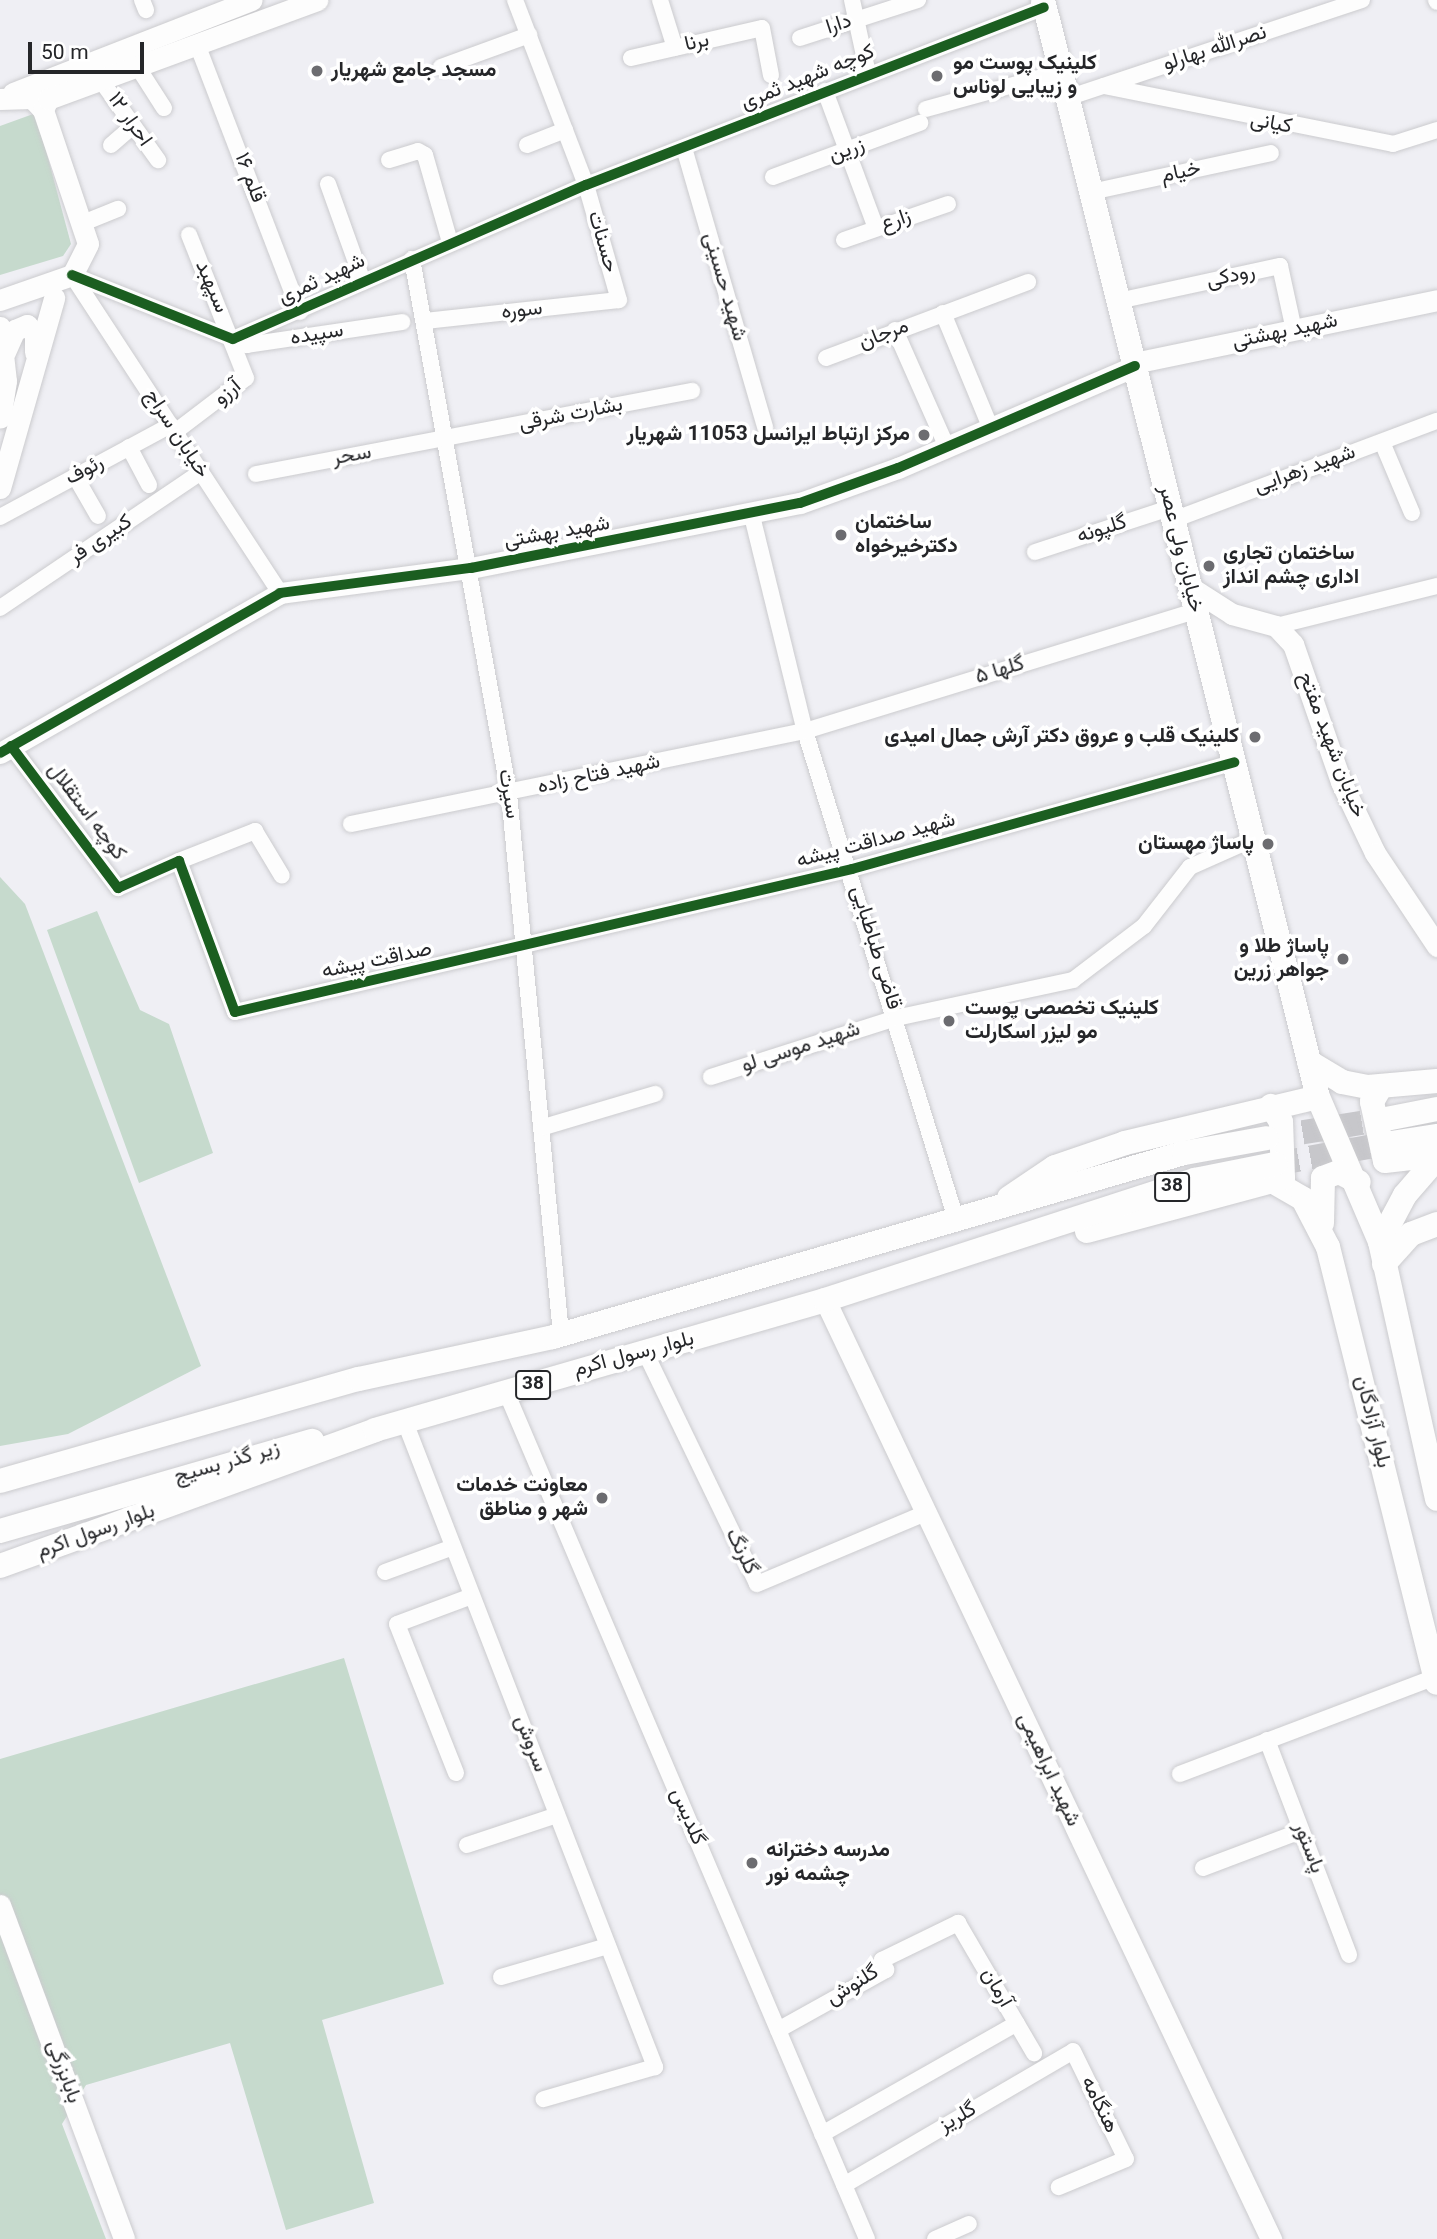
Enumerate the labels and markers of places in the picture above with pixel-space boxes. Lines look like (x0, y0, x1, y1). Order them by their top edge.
place label: کلینیک پوست مو و زیبایی لوناس (953, 51, 1097, 101)
place label: مسجد جامع شهریار (331, 58, 496, 84)
marker: مسجد جامع شهریار (309, 63, 325, 79)
marker: کلینیک پوست مو و زیبایی لوناس (927, 66, 947, 86)
place label: مرکز ارتباط ایرانسل 11053 شهریار (627, 422, 910, 448)
marker: مرکز ارتباط ایرانسل 11053 شهریار (916, 427, 932, 443)
place label: ساختمان دکترخیرخواه (855, 510, 958, 560)
marker: ساختمان دکترخیرخواه (833, 527, 849, 543)
place label: ساختمان تجاری اداری چشم انداز (1223, 541, 1359, 591)
marker: ساختمان تجاری اداری چشم انداز (1201, 558, 1217, 574)
place label: کلینیک قلب و عروق دکتر آرش جمال امیدی (884, 724, 1239, 750)
marker: کلینیک قلب و عروق دکتر آرش جمال امیدی (1245, 727, 1265, 747)
place label: پاساژ مهستان (1138, 831, 1254, 857)
marker: پاساژ مهستان (1260, 836, 1276, 852)
place label: پاساژ طلا و جواهر زرین (1234, 934, 1329, 984)
marker: پاساژ طلا و جواهر زرین (1335, 951, 1351, 967)
place label: کلینیک تخصصی پوست مو لیزر اسکارلت (965, 996, 1159, 1046)
marker: کلینیک تخصصی پوست مو لیزر اسکارلت (939, 1011, 959, 1031)
place label: معاونت خدمات شهر و مناطق (456, 1473, 588, 1523)
marker: معاونت خدمات شهر و مناطق (594, 1490, 610, 1506)
place label: مدرسه دخترانه چشمه نور (766, 1838, 890, 1888)
marker: مدرسه دخترانه چشمه نور (744, 1855, 760, 1871)

